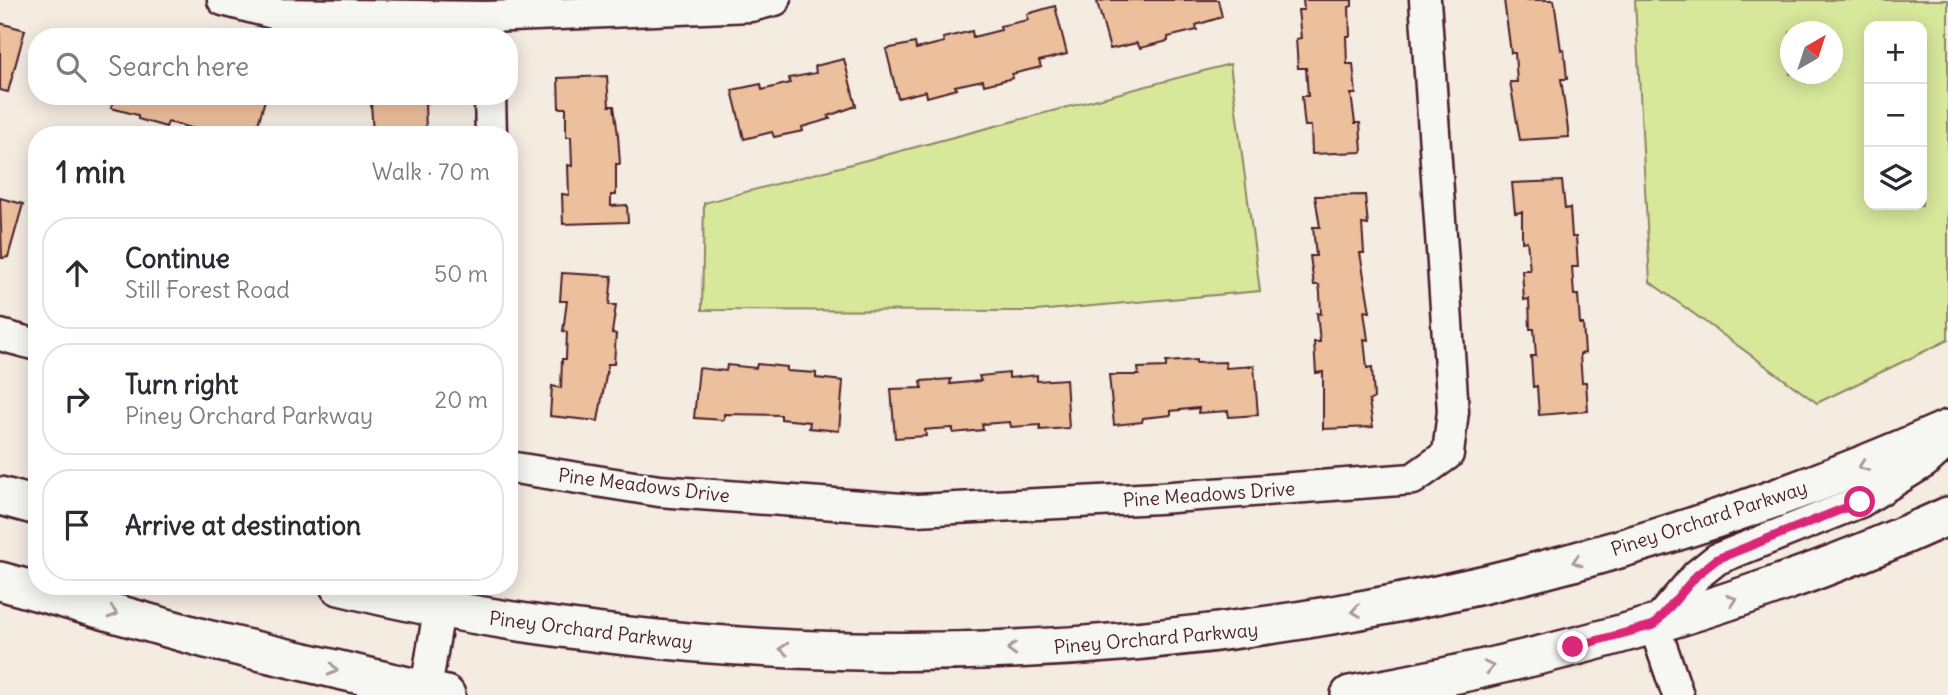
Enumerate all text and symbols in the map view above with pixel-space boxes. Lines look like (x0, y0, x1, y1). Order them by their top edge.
north arrow (1780, 21, 1843, 84)
map controls (1864, 21, 1927, 210)
button: + (1864, 21, 1927, 84)
search box (28, 28, 518, 105)
icon: search (52, 48, 90, 86)
text: Search here (108, 50, 249, 83)
button: − (1864, 84, 1927, 147)
button: layers (1864, 147, 1927, 210)
text: 1 min (56, 153, 125, 191)
text: Walk · 70 m (372, 157, 490, 186)
text: Continue (125, 242, 230, 275)
icon: ahead (58, 254, 96, 292)
text: 50 m (434, 259, 488, 288)
text: Still Forest Road (125, 275, 290, 304)
text: Turn right (125, 368, 238, 401)
icon: right (58, 380, 96, 418)
text: 20 m (435, 385, 488, 414)
text: Piney Orchard Parkway (125, 401, 373, 430)
one-way arrow (1857, 457, 1869, 471)
street label: Pine Meadows Drive (557, 463, 731, 507)
street label: Piney Orchard Parkway (1608, 475, 1810, 561)
street label: Pine Meadows Drive (1122, 476, 1296, 512)
route start (1844, 486, 1875, 517)
icon: arrive (58, 506, 96, 544)
text: Arrive at destination (125, 509, 361, 542)
one-way arrow (1572, 552, 1584, 567)
one-way arrow (1725, 594, 1737, 608)
one-way arrow (1350, 603, 1362, 618)
one-way arrow (107, 604, 119, 619)
street label: Piney Orchard Parkway (488, 606, 694, 654)
street label: Piney Orchard Parkway (1053, 617, 1259, 659)
route end (1557, 631, 1588, 662)
one-way arrow (779, 641, 790, 656)
one-way arrow (1006, 642, 1017, 657)
one-way arrow (327, 661, 339, 676)
one-way arrow (1483, 661, 1495, 675)

